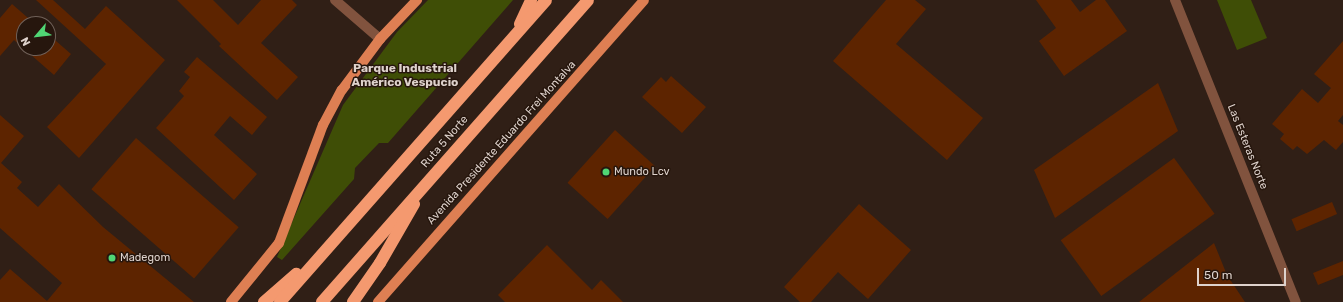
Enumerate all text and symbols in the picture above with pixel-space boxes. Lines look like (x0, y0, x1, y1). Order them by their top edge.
north arrow (16, 16, 56, 56)
text: N (18, 35, 33, 48)
street label: Avenida Presidente Eduardo Frei Montalva (425, 58, 579, 228)
district label: Parque Industrial Américo Vespucio (351, 62, 459, 90)
street label: Las Esteras Norte (1224, 103, 1270, 191)
street label: Ruta 5 Norte (419, 113, 471, 171)
place label: Mundo Lcv (614, 165, 670, 179)
marker: Mundo Lcv (601, 167, 611, 177)
place label: Madegom (120, 251, 170, 265)
marker: Madegom (107, 253, 117, 263)
scale bar (1199, 260, 1288, 286)
text: 50 m (1204, 268, 1232, 282)

